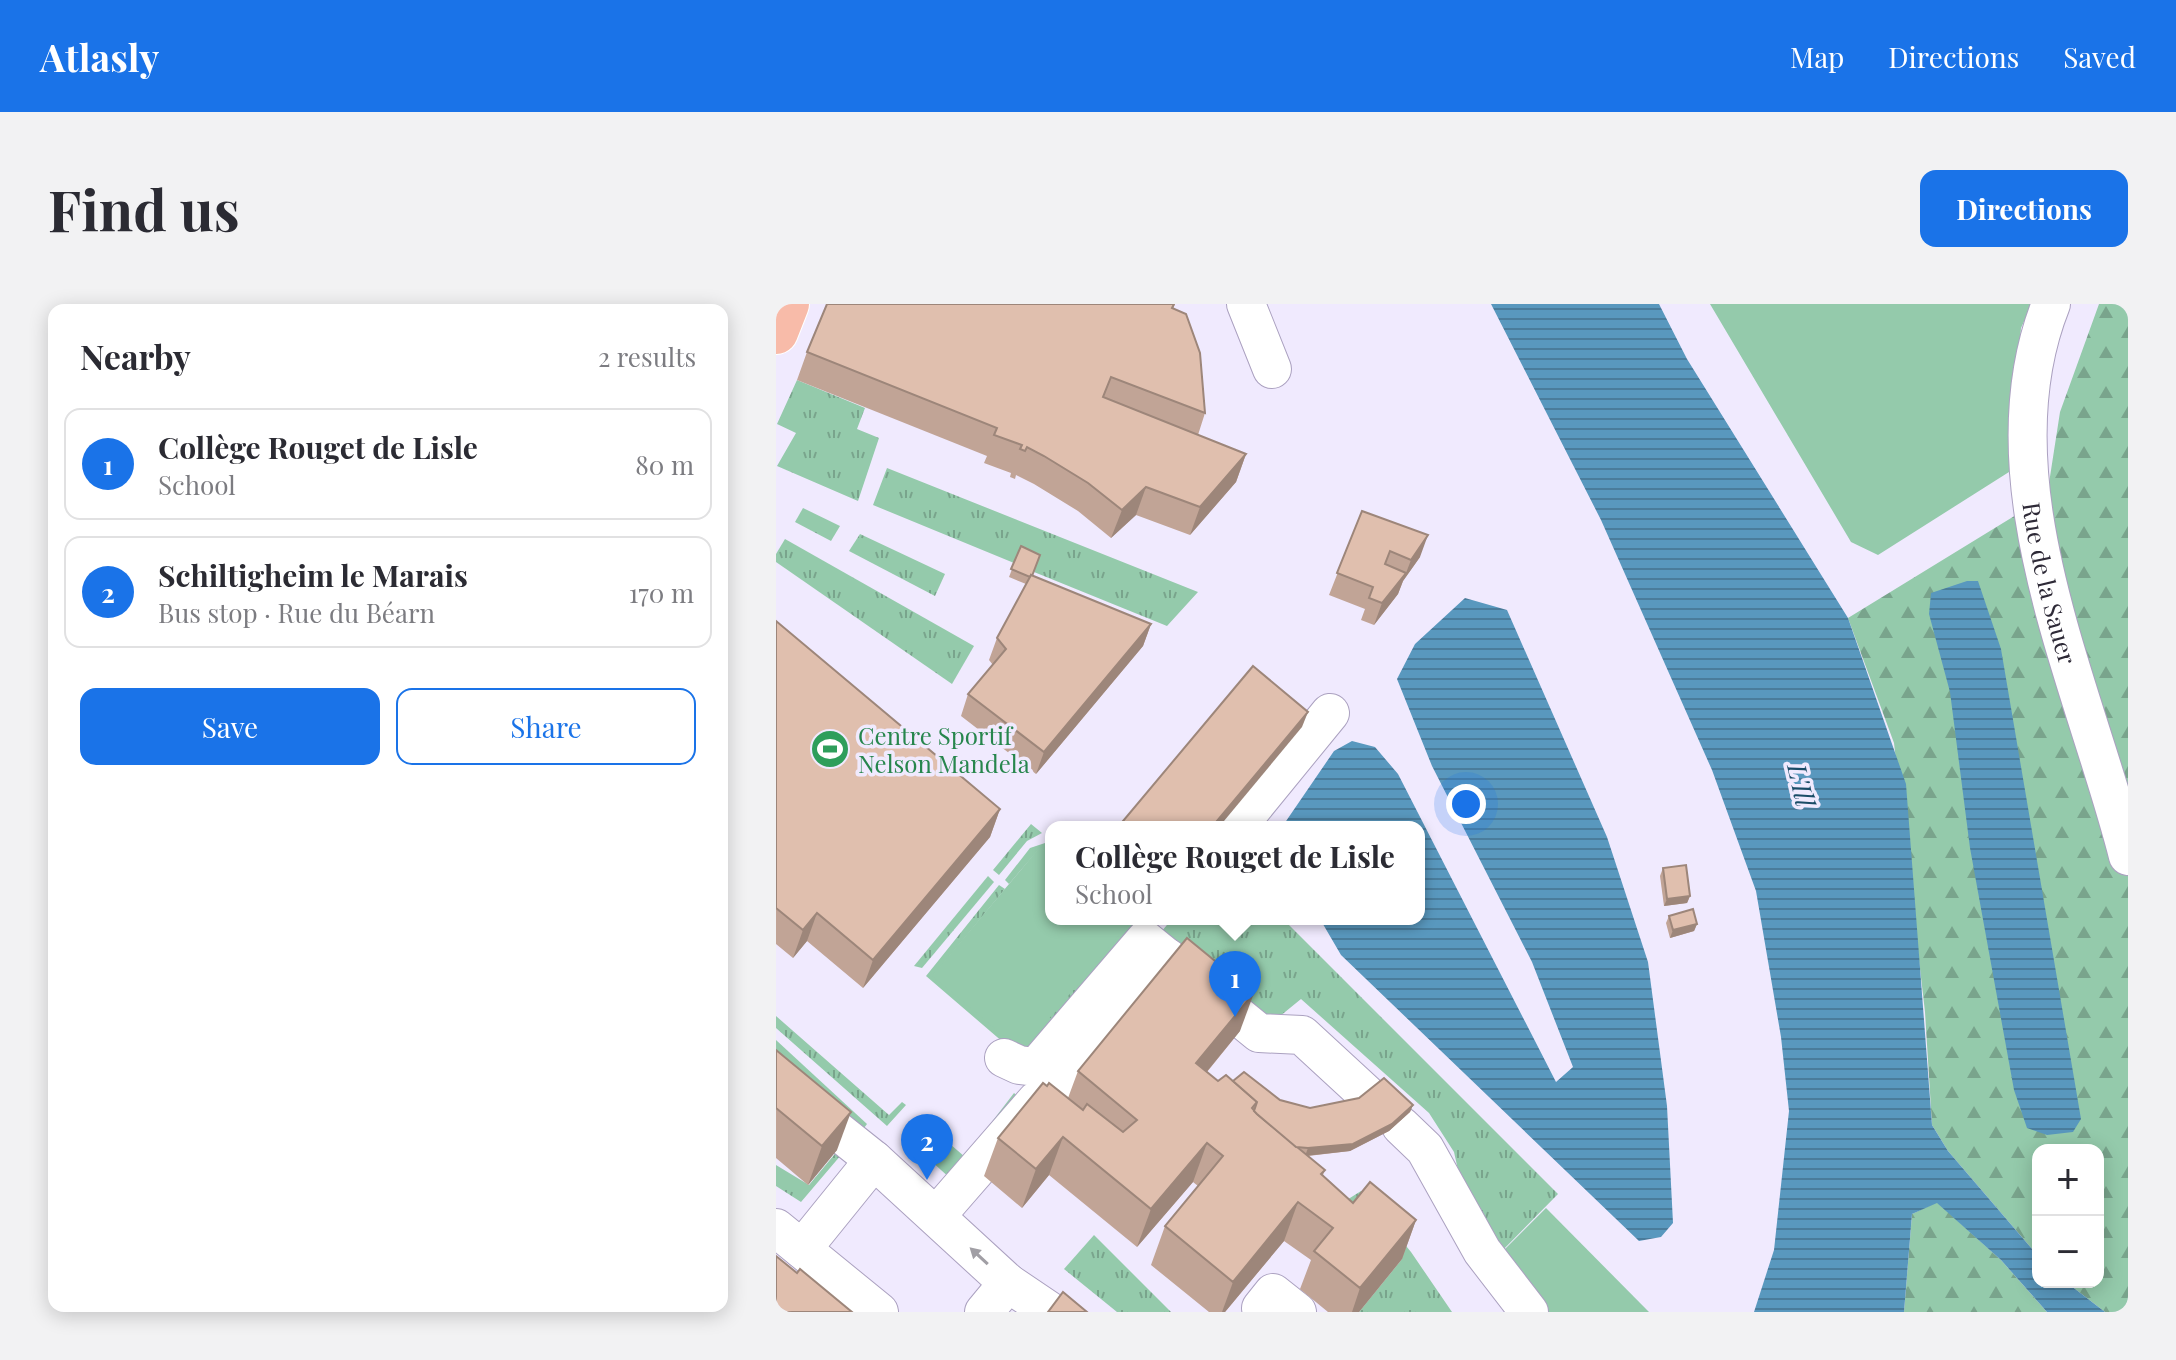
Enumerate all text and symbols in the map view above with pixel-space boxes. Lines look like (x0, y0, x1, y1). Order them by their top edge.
text: Atlasly (40, 31, 159, 82)
text: Map (1790, 38, 1844, 75)
text: Directions (1888, 38, 2019, 75)
text: Saved (2063, 38, 2136, 75)
button: Directions (1920, 170, 2128, 247)
text: Find us (48, 171, 240, 246)
text: Nearby (80, 333, 191, 379)
text: 2 results (598, 339, 696, 374)
text: Collège Rouget de Lisle (158, 427, 478, 467)
text: 1 (103, 447, 113, 482)
text: 80 m (635, 447, 694, 482)
text: School (158, 467, 236, 502)
street label: Rue de la Sauer (2016, 500, 2085, 668)
text: Schiltigheim le Marais (158, 555, 468, 595)
text: 2 (101, 575, 115, 610)
text: 170 m (629, 575, 694, 610)
text: Bus stop · Rue du Béarn (158, 595, 435, 630)
button: Save (80, 688, 380, 765)
button: Share (396, 688, 696, 765)
place label: Centre Sportif Nelson Mandela (858, 719, 1030, 779)
sports icon: Centre Sportif Nelson Mandela (809, 728, 851, 770)
water label: L'Ill (1780, 759, 1824, 812)
your location (1446, 784, 1486, 824)
popup (1045, 821, 1425, 925)
text: Collège Rouget de Lisle (1075, 836, 1395, 876)
text: School (1075, 876, 1153, 911)
pin: 1 (1209, 951, 1261, 1017)
pin: 2 (901, 1114, 953, 1180)
map controls (2032, 1144, 2104, 1288)
button: + (2032, 1144, 2104, 1216)
button: − (2032, 1216, 2104, 1288)
one-way arrow (970, 1247, 989, 1265)

